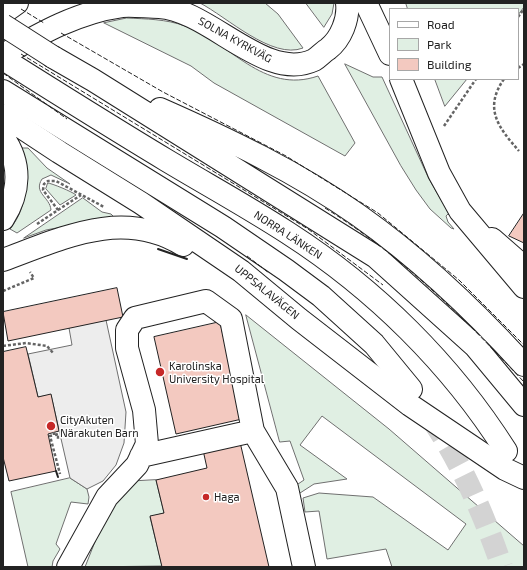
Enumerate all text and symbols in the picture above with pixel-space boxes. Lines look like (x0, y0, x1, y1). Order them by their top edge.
legend (389, 8, 519, 80)
street label: SOLNA KYRKVÄG (196, 14, 274, 66)
text: Road (427, 17, 455, 31)
text: Park (427, 37, 452, 51)
text: Building (427, 57, 471, 71)
street label: NORRA LÄNKEN (251, 208, 325, 262)
street label: UPPSALAVÄGEN (232, 262, 302, 322)
place label: Karolinska University Hospital (169, 359, 264, 385)
marker: Karolinska University Hospital (154, 366, 166, 378)
place label: CityAkuten Närakuten Barn (60, 413, 139, 439)
marker: CityAkuten Närakuten Barn (45, 420, 57, 432)
place label: Haga (214, 490, 240, 504)
marker: Haga (201, 492, 211, 502)

